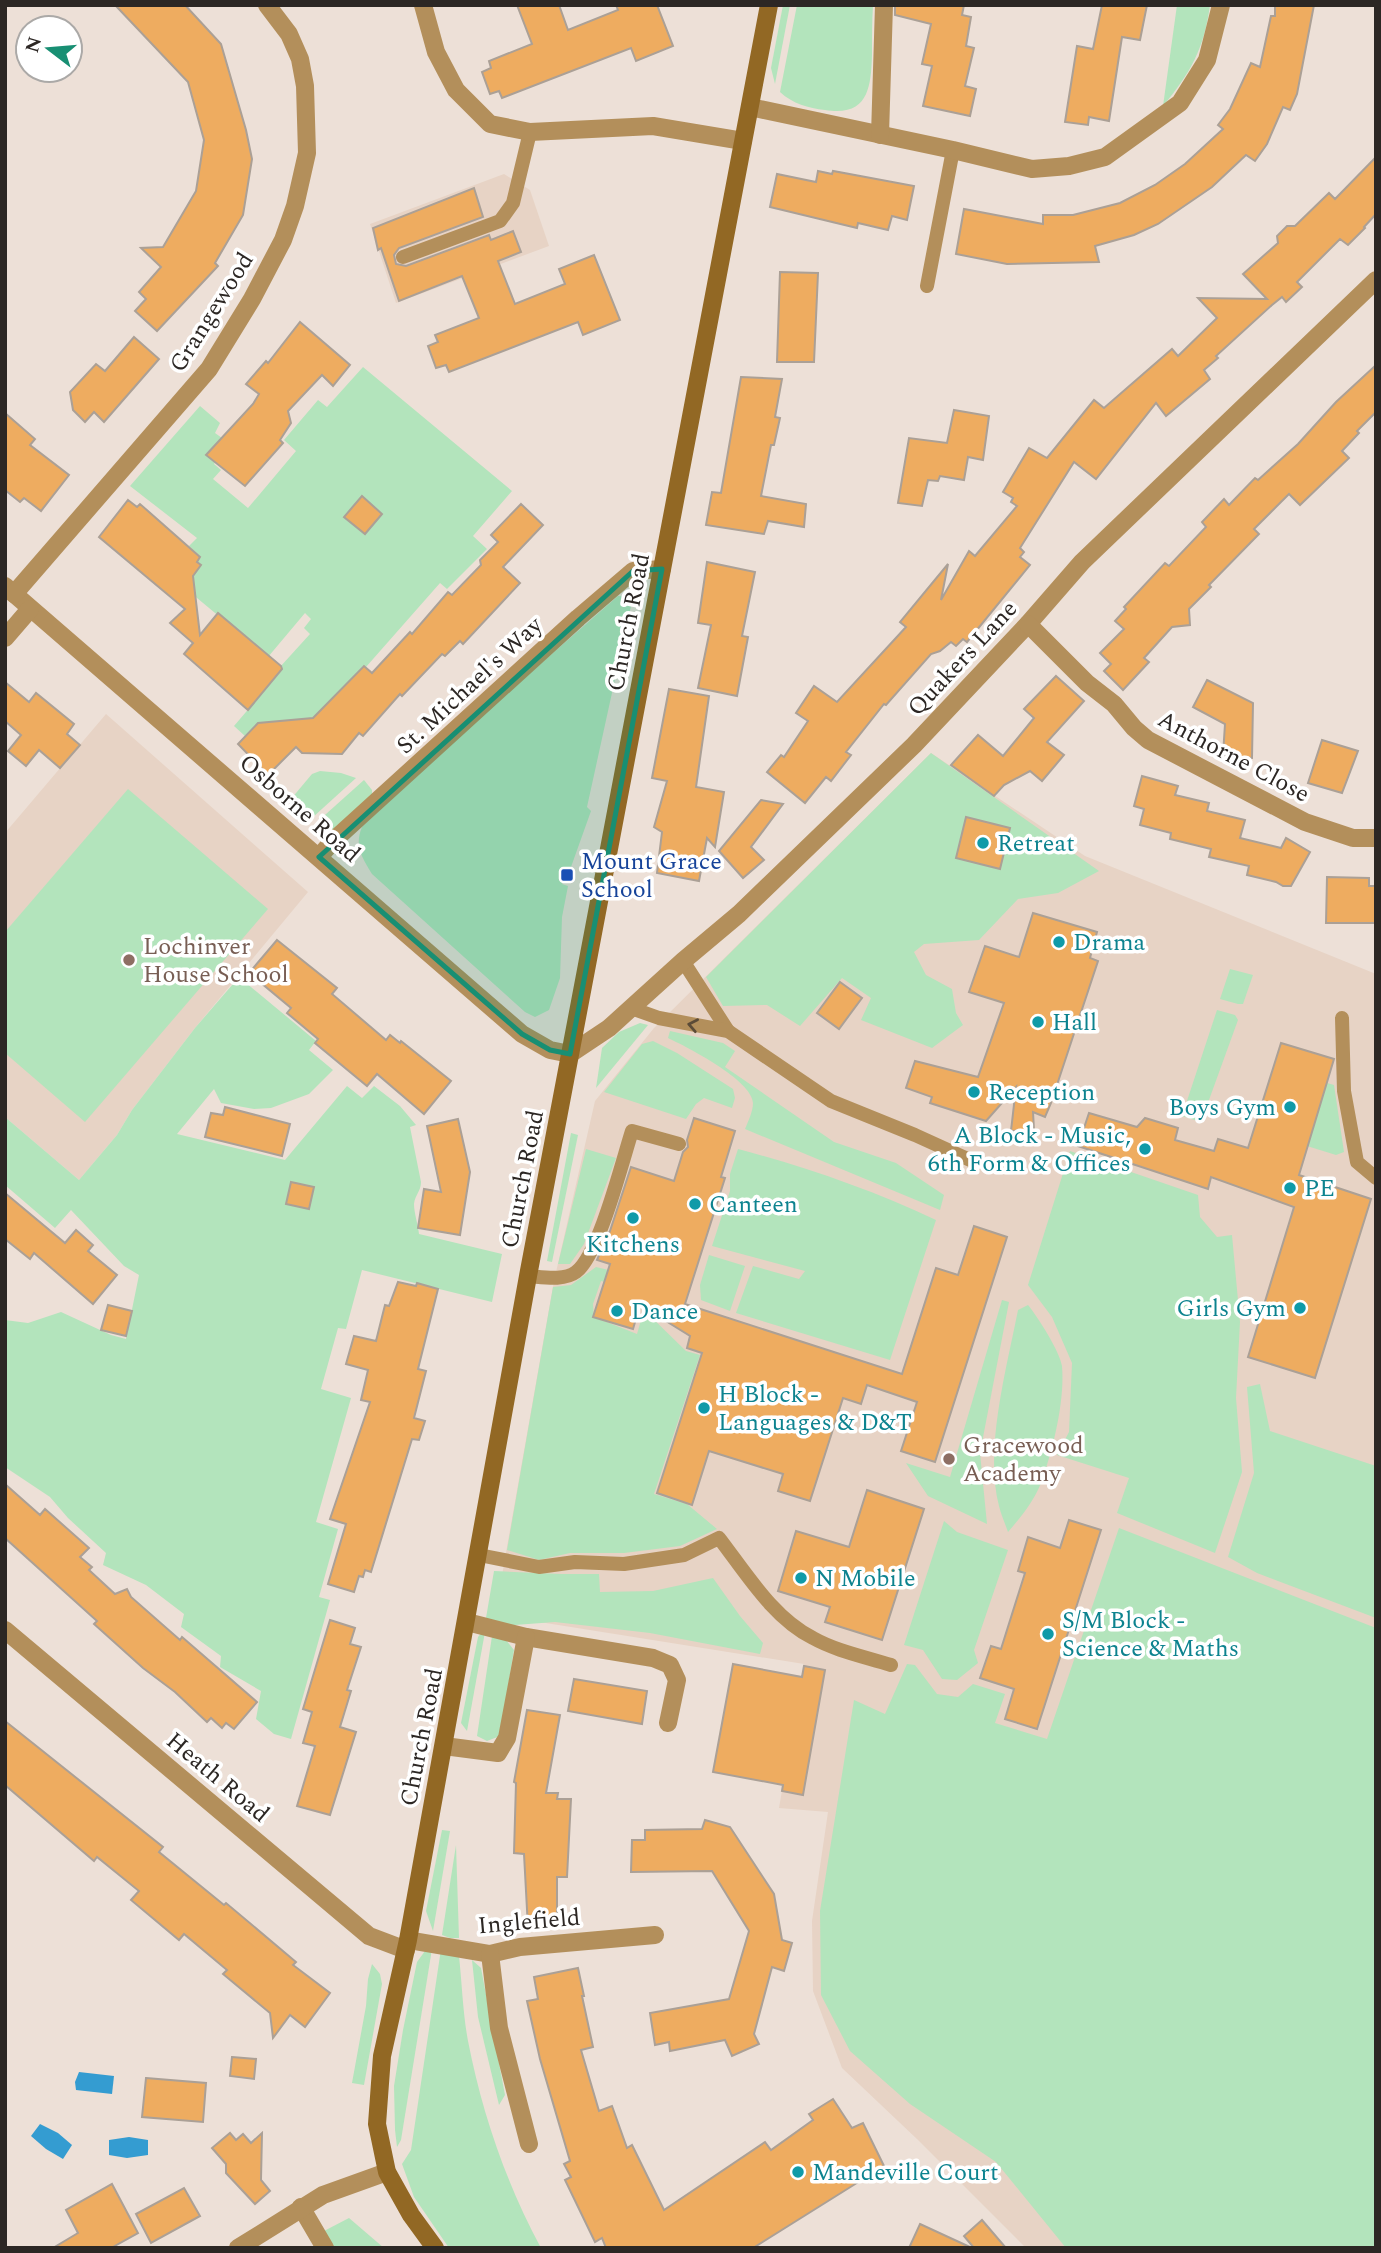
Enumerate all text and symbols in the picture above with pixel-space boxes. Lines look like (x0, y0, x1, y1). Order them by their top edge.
north arrow (14, 14, 84, 84)
text: N (18, 33, 50, 56)
street label: Grangewood (161, 245, 263, 380)
street label: Church Road (598, 550, 660, 694)
street label: Quakers Lane (899, 593, 1026, 725)
street label: St. Michael's Way (389, 607, 552, 763)
street label: Anthorne Close (1151, 702, 1316, 812)
street label: Osborne Road (230, 746, 368, 872)
place label: Retreat (997, 826, 1075, 862)
marker: Retreat (975, 835, 991, 851)
place label: Mount Grace School (581, 844, 722, 908)
marker: Mount Grace School (559, 867, 575, 883)
place label: Drama (1073, 925, 1146, 961)
place label: Lochinver House School (143, 929, 289, 993)
marker: Drama (1051, 934, 1067, 950)
marker: Lochinver House School (121, 952, 137, 968)
place label: Hall (1052, 1005, 1097, 1041)
marker: Hall (1030, 1014, 1046, 1030)
one-way arrow (687, 1018, 699, 1033)
place label: Reception (988, 1075, 1095, 1111)
marker: Reception (966, 1084, 982, 1100)
place label: Boys Gym (1169, 1090, 1276, 1126)
marker: Boys Gym (1282, 1099, 1298, 1115)
street label: Church Road (492, 1107, 554, 1251)
place label: A Block - Music, 6th Form & Offices (928, 1118, 1131, 1182)
marker: A Block - Music, 6th Form & Offices (1137, 1141, 1153, 1157)
place label: PE (1304, 1171, 1335, 1207)
marker: PE (1282, 1180, 1298, 1196)
place label: Canteen (709, 1187, 798, 1223)
marker: Canteen (687, 1196, 703, 1212)
marker: Kitchens (625, 1210, 641, 1226)
place label: Kitchens (586, 1227, 680, 1263)
place label: Girls Gym (1177, 1291, 1286, 1327)
place label: Dance (631, 1294, 698, 1330)
marker: Girls Gym (1292, 1300, 1308, 1316)
marker: Dance (609, 1303, 625, 1319)
place label: H Block - Languages & D&T (718, 1377, 912, 1441)
marker: H Block - Languages & D&T (696, 1400, 712, 1416)
place label: Gracewood Academy (963, 1428, 1084, 1492)
marker: Gracewood Academy (941, 1451, 957, 1467)
place label: N Mobile (815, 1561, 916, 1597)
marker: N Mobile (793, 1570, 809, 1586)
place label: S/M Block - Science & Maths (1062, 1603, 1239, 1667)
marker: S/M Block - Science & Maths (1040, 1626, 1056, 1642)
street label: Church Road (391, 1665, 453, 1809)
street label: Heath Road (158, 1724, 277, 1832)
street label: Inglefield (476, 1900, 582, 1944)
place label: Mandeville Court (812, 2155, 998, 2191)
marker: Mandeville Court (790, 2164, 806, 2180)

